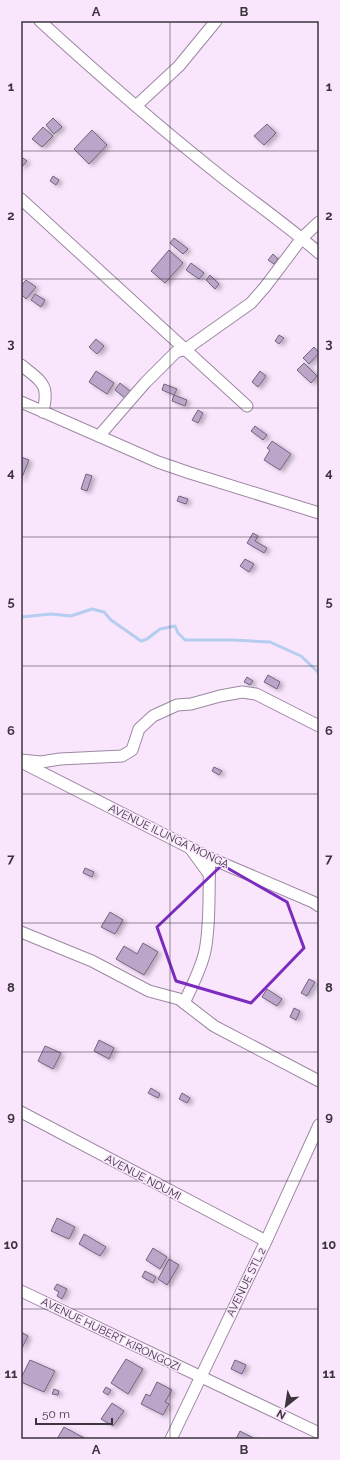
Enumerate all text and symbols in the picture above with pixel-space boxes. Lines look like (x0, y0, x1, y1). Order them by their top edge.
text: A (92, 4, 101, 19)
text: B (240, 4, 249, 19)
text: 1 (8, 79, 15, 94)
text: 1 (326, 79, 333, 94)
text: 2 (7, 208, 15, 223)
text: 2 (325, 208, 333, 223)
text: 3 (7, 336, 15, 351)
text: 3 (325, 336, 333, 351)
text: 4 (7, 465, 15, 480)
text: 4 (325, 465, 333, 480)
text: 5 (7, 594, 15, 609)
text: 5 (325, 594, 333, 609)
text: 6 (7, 723, 15, 738)
text: 6 (325, 723, 333, 738)
street label: AVENUE ILUNGA MONGA (106, 802, 232, 872)
text: 7 (7, 851, 15, 866)
text: 7 (325, 851, 333, 866)
text: 8 (7, 980, 15, 995)
text: 8 (325, 980, 333, 995)
text: 9 (7, 1109, 15, 1124)
text: 9 (325, 1109, 333, 1124)
street label: AVENUE NDUMI (102, 1152, 183, 1203)
text: 10 (4, 1237, 18, 1252)
text: 10 (322, 1237, 336, 1252)
street label: AVENUE STL 2 (224, 1245, 269, 1319)
street label: AVENUE HUBERT KIRONGOZI (39, 1295, 183, 1374)
text: 11 (5, 1366, 18, 1381)
text: 11 (323, 1366, 336, 1381)
north arrow (266, 1386, 306, 1426)
scale bar (36, 1400, 112, 1426)
text: N (274, 1406, 288, 1422)
text: 50 m (42, 1407, 70, 1421)
text: A (92, 1442, 101, 1457)
text: B (240, 1442, 249, 1457)

